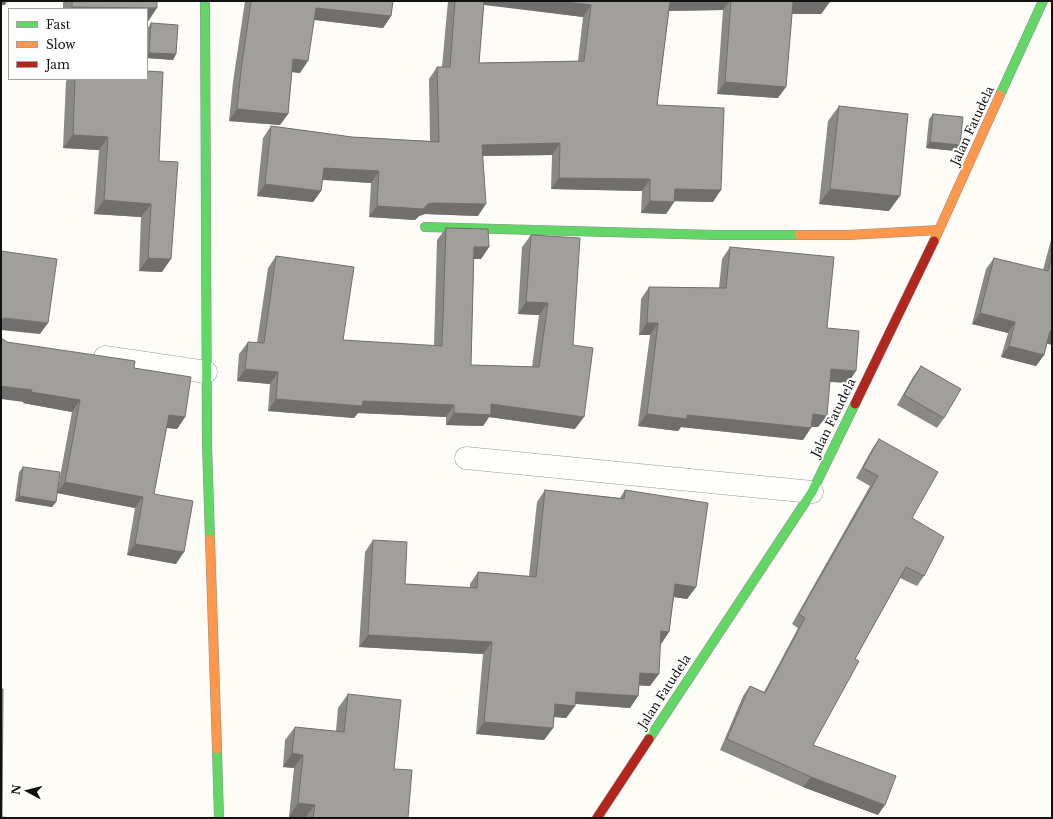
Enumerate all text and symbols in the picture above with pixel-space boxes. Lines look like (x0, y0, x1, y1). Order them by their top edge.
legend (8, 8, 148, 80)
text: Fast (46, 17, 70, 32)
text: Slow (46, 37, 75, 52)
text: Jam (46, 57, 70, 72)
street label: Jalan Fatudela (948, 84, 998, 168)
street label: Jalan Fatudela (809, 376, 859, 460)
street label: Jalan Fatudela (636, 652, 694, 732)
north arrow (8, 771, 48, 811)
text: N (9, 784, 24, 796)

